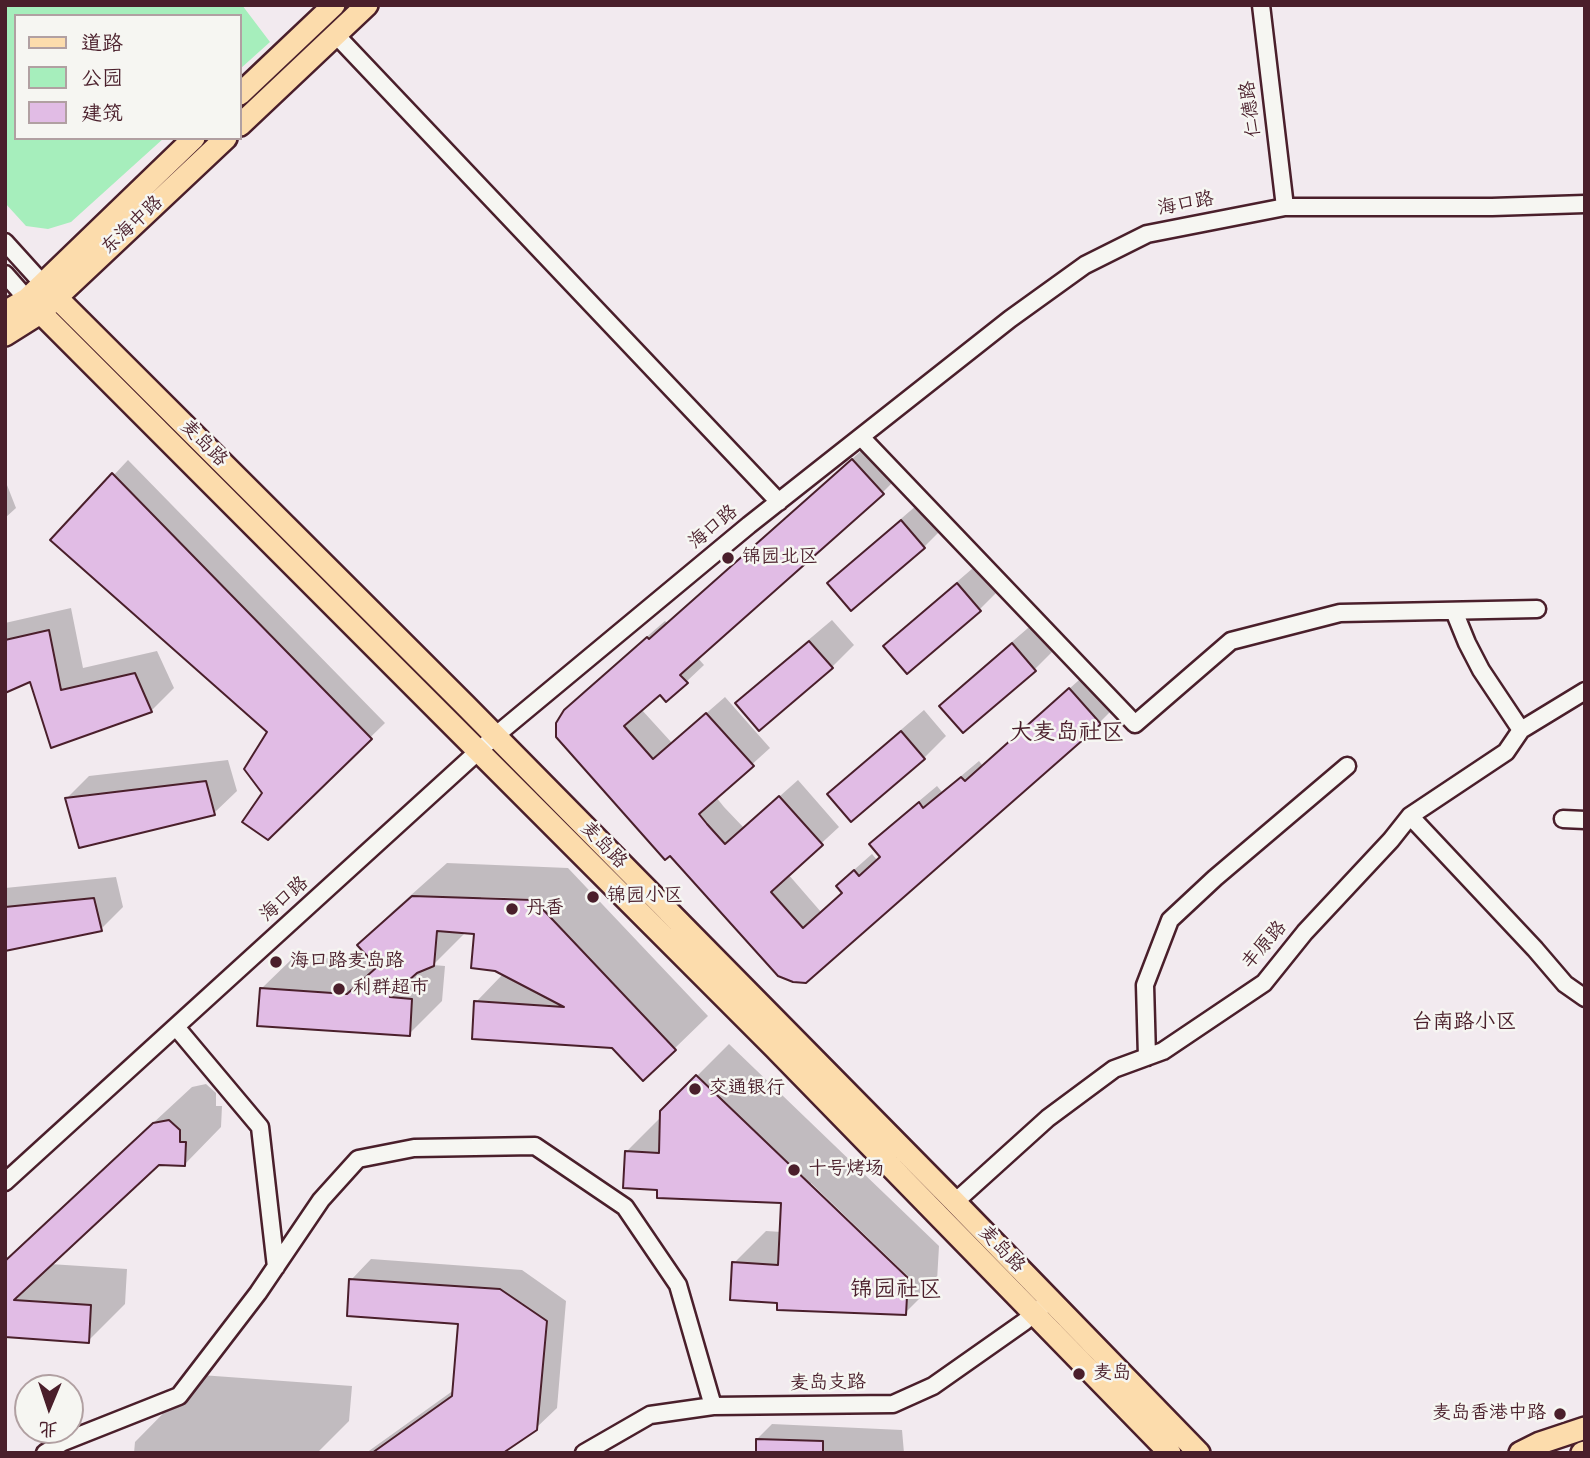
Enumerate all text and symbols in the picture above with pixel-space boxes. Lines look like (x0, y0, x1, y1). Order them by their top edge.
legend (14, 14, 242, 140)
text: 道路 (81, 29, 123, 58)
text: 公园 (81, 64, 123, 93)
street label: 仁德路 (1237, 79, 1267, 139)
text: 建筑 (81, 99, 123, 128)
street label: 海口路 (1156, 188, 1216, 222)
street label: 东海中路 (97, 192, 169, 260)
street label: 麦岛路 (175, 416, 231, 472)
street label: 海口路 (685, 501, 743, 555)
place label: 锦园北区 (742, 547, 818, 569)
marker: 锦园北区 (720, 550, 736, 566)
district label: 大麦岛社区 (1010, 720, 1124, 748)
street label: 麦岛路 (575, 818, 631, 874)
street label: 海口路 (256, 872, 314, 928)
place label: 锦园小区 (607, 886, 683, 908)
marker: 锦园小区 (585, 889, 601, 905)
place label: 丹香 (526, 898, 564, 920)
marker: 丹香 (504, 901, 520, 917)
street label: 丰原路 (1238, 917, 1292, 975)
place label: 海口路麦岛路 (290, 951, 404, 973)
marker: 海口路麦岛路 (268, 954, 284, 970)
place label: 利群超市 (353, 978, 429, 1000)
marker: 利群超市 (331, 981, 347, 997)
district label: 台南路小区 (1412, 1011, 1516, 1037)
place label: 交通银行 (709, 1078, 785, 1100)
marker: 交通银行 (687, 1081, 703, 1097)
place label: 十号烤场 (808, 1159, 884, 1181)
marker: 十号烤场 (786, 1162, 802, 1178)
street label: 麦岛路 (973, 1222, 1029, 1278)
district label: 锦园社区 (850, 1277, 942, 1305)
place label: 麦岛 (1093, 1363, 1131, 1385)
marker: 麦岛 (1071, 1366, 1087, 1382)
street label: 麦岛支路 (790, 1372, 866, 1396)
north arrow (14, 1374, 84, 1444)
place label: 麦岛香港中路 (1432, 1403, 1546, 1425)
marker: 麦岛香港中路 (1552, 1406, 1568, 1422)
text: 北 (38, 1415, 58, 1442)

